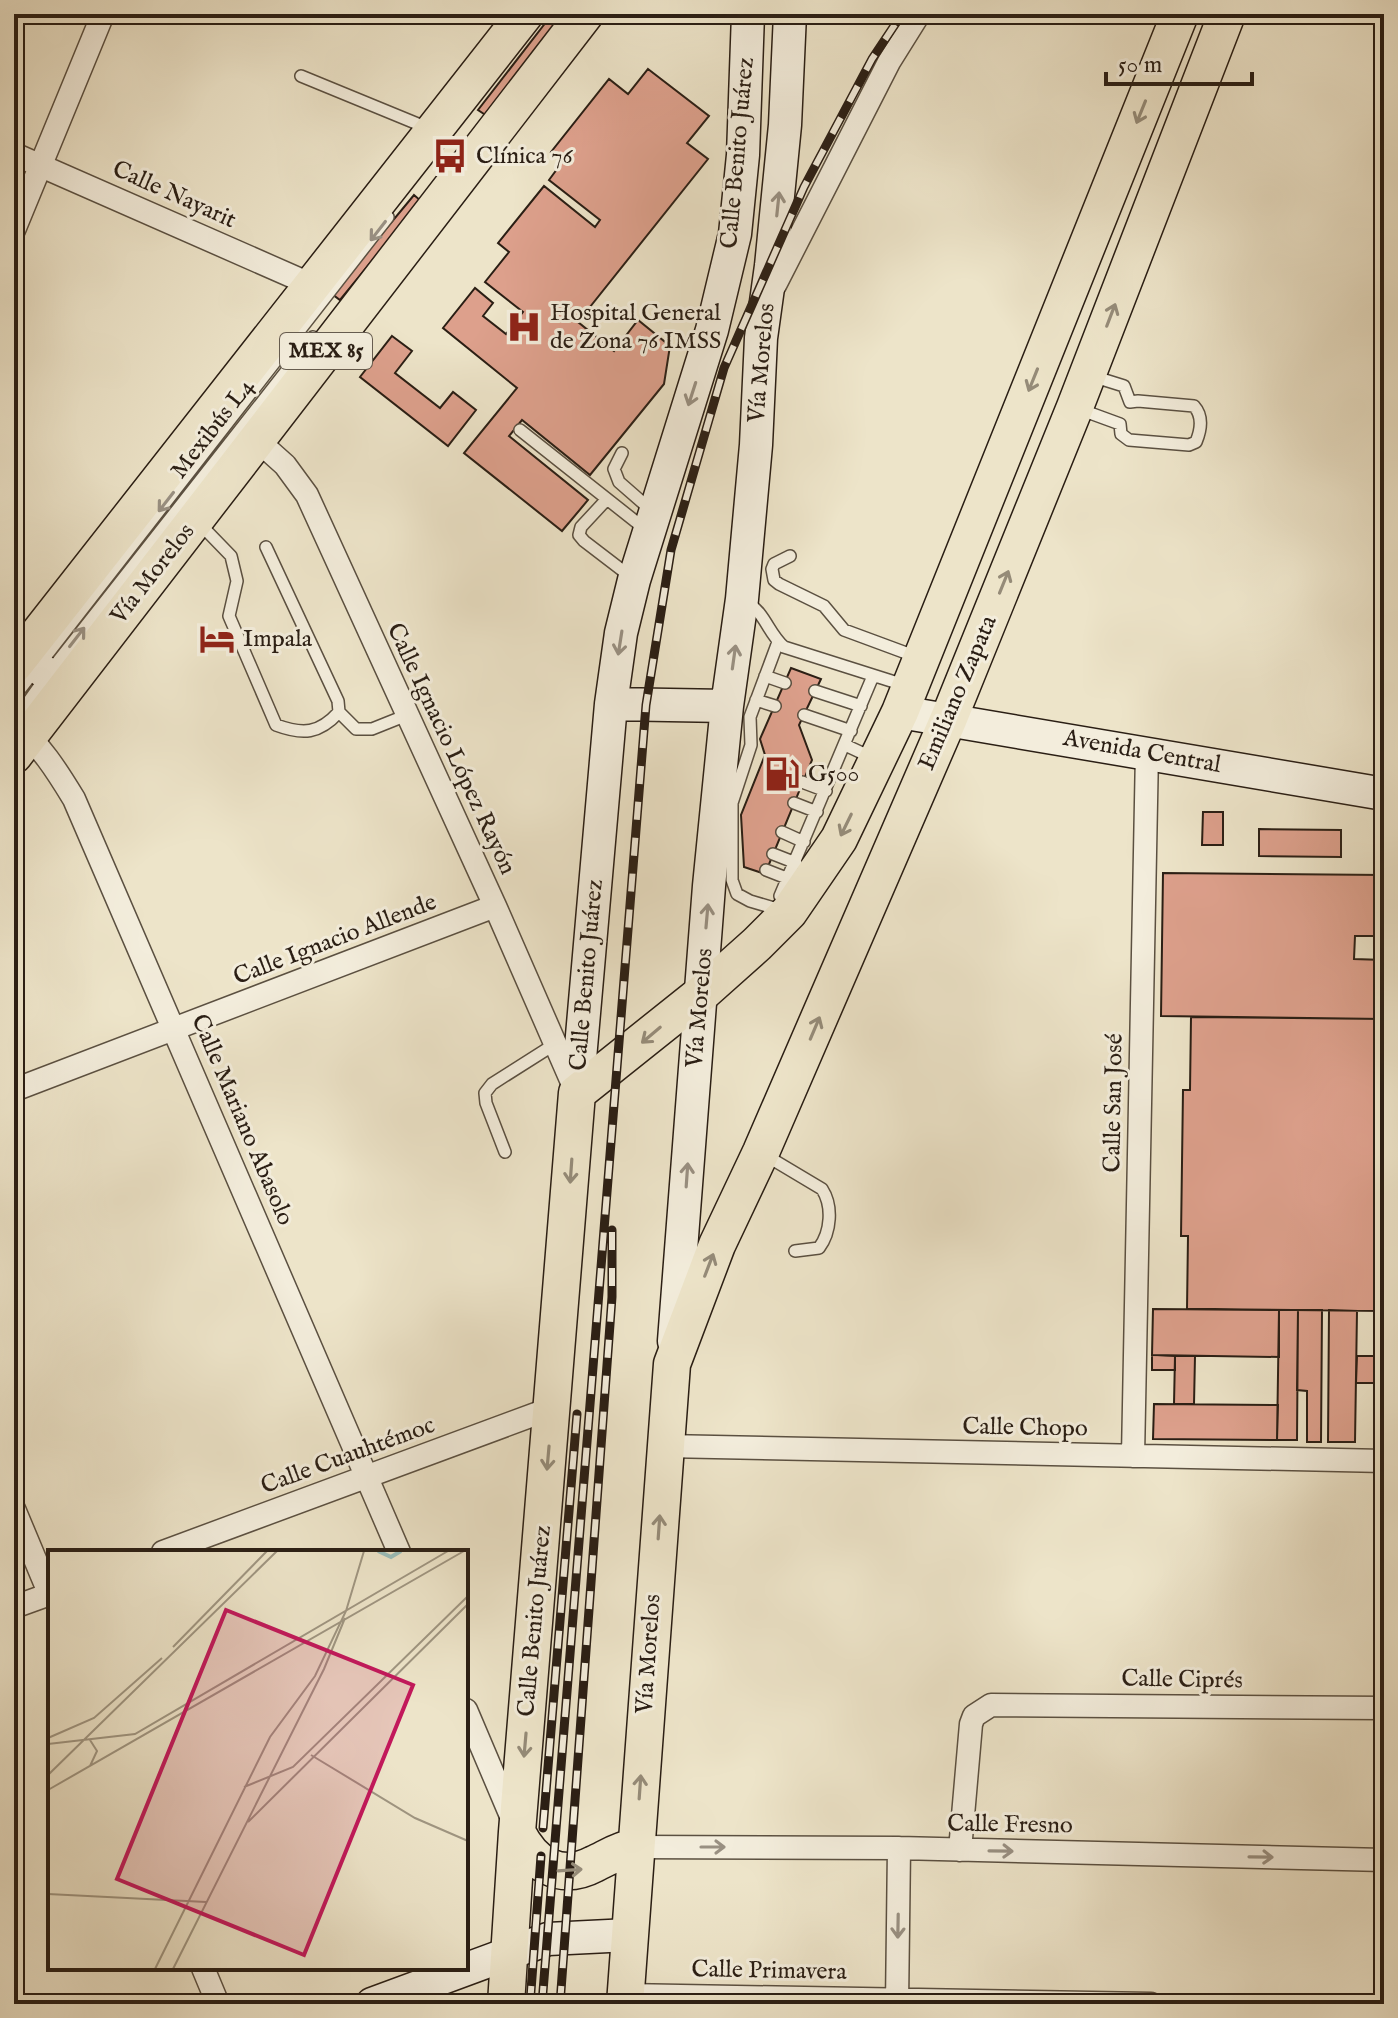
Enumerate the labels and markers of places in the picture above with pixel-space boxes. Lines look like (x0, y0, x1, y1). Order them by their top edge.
bus stop icon: Clínica 76 (431, 137, 469, 175)
place label: Clínica 76 (476, 141, 573, 172)
place label: Hospital General de Zona 76 IMSS (550, 298, 721, 357)
hospital icon: Hospital General de Zona 76 IMSS (505, 308, 543, 346)
hotel icon: Impala (198, 620, 236, 658)
place label: Impala (243, 624, 313, 655)
fuel station icon: G500 (763, 755, 801, 793)
place label: G500 (808, 759, 859, 790)

